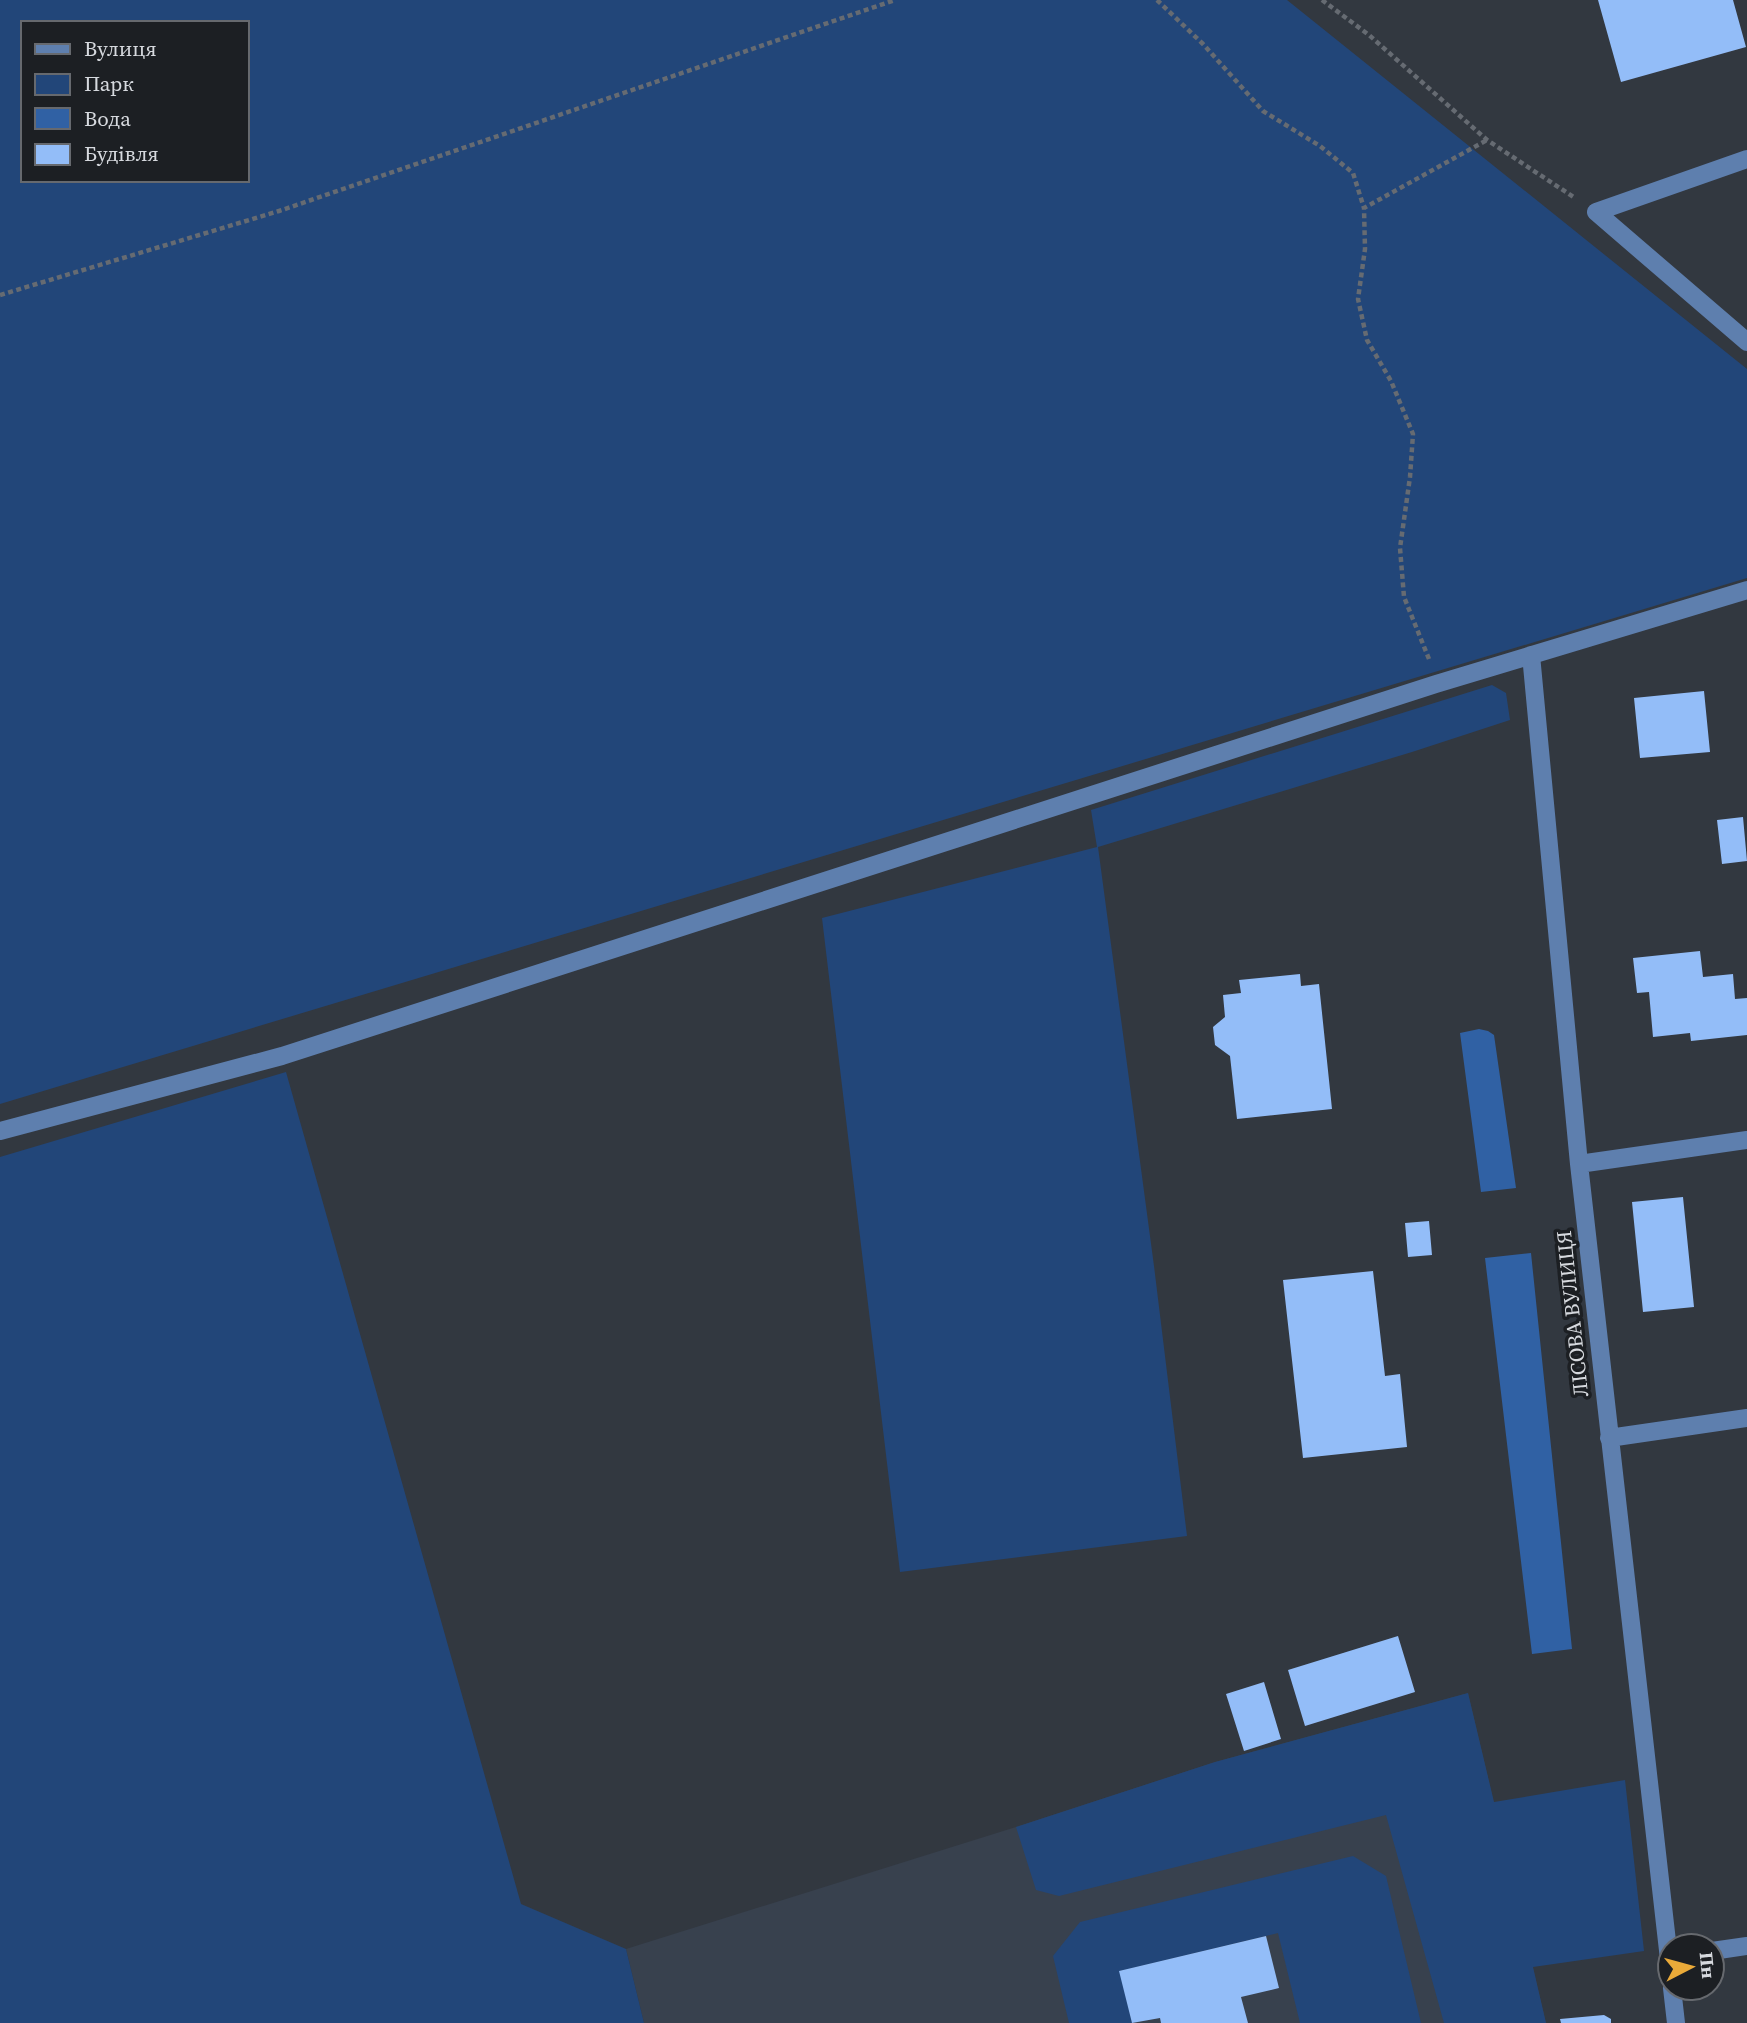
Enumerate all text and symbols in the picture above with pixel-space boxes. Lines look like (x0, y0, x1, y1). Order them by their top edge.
legend (21, 21, 248, 182)
text: Вулиця (84, 34, 157, 63)
text: Парк (84, 69, 134, 98)
text: Вода (84, 104, 131, 133)
text: Будівля (84, 139, 159, 168)
street label: ЛІСОВА ВУЛИЦЯ (1549, 1229, 1595, 1399)
north arrow (1656, 1932, 1726, 2002)
text: Пн (1694, 1951, 1722, 1980)

